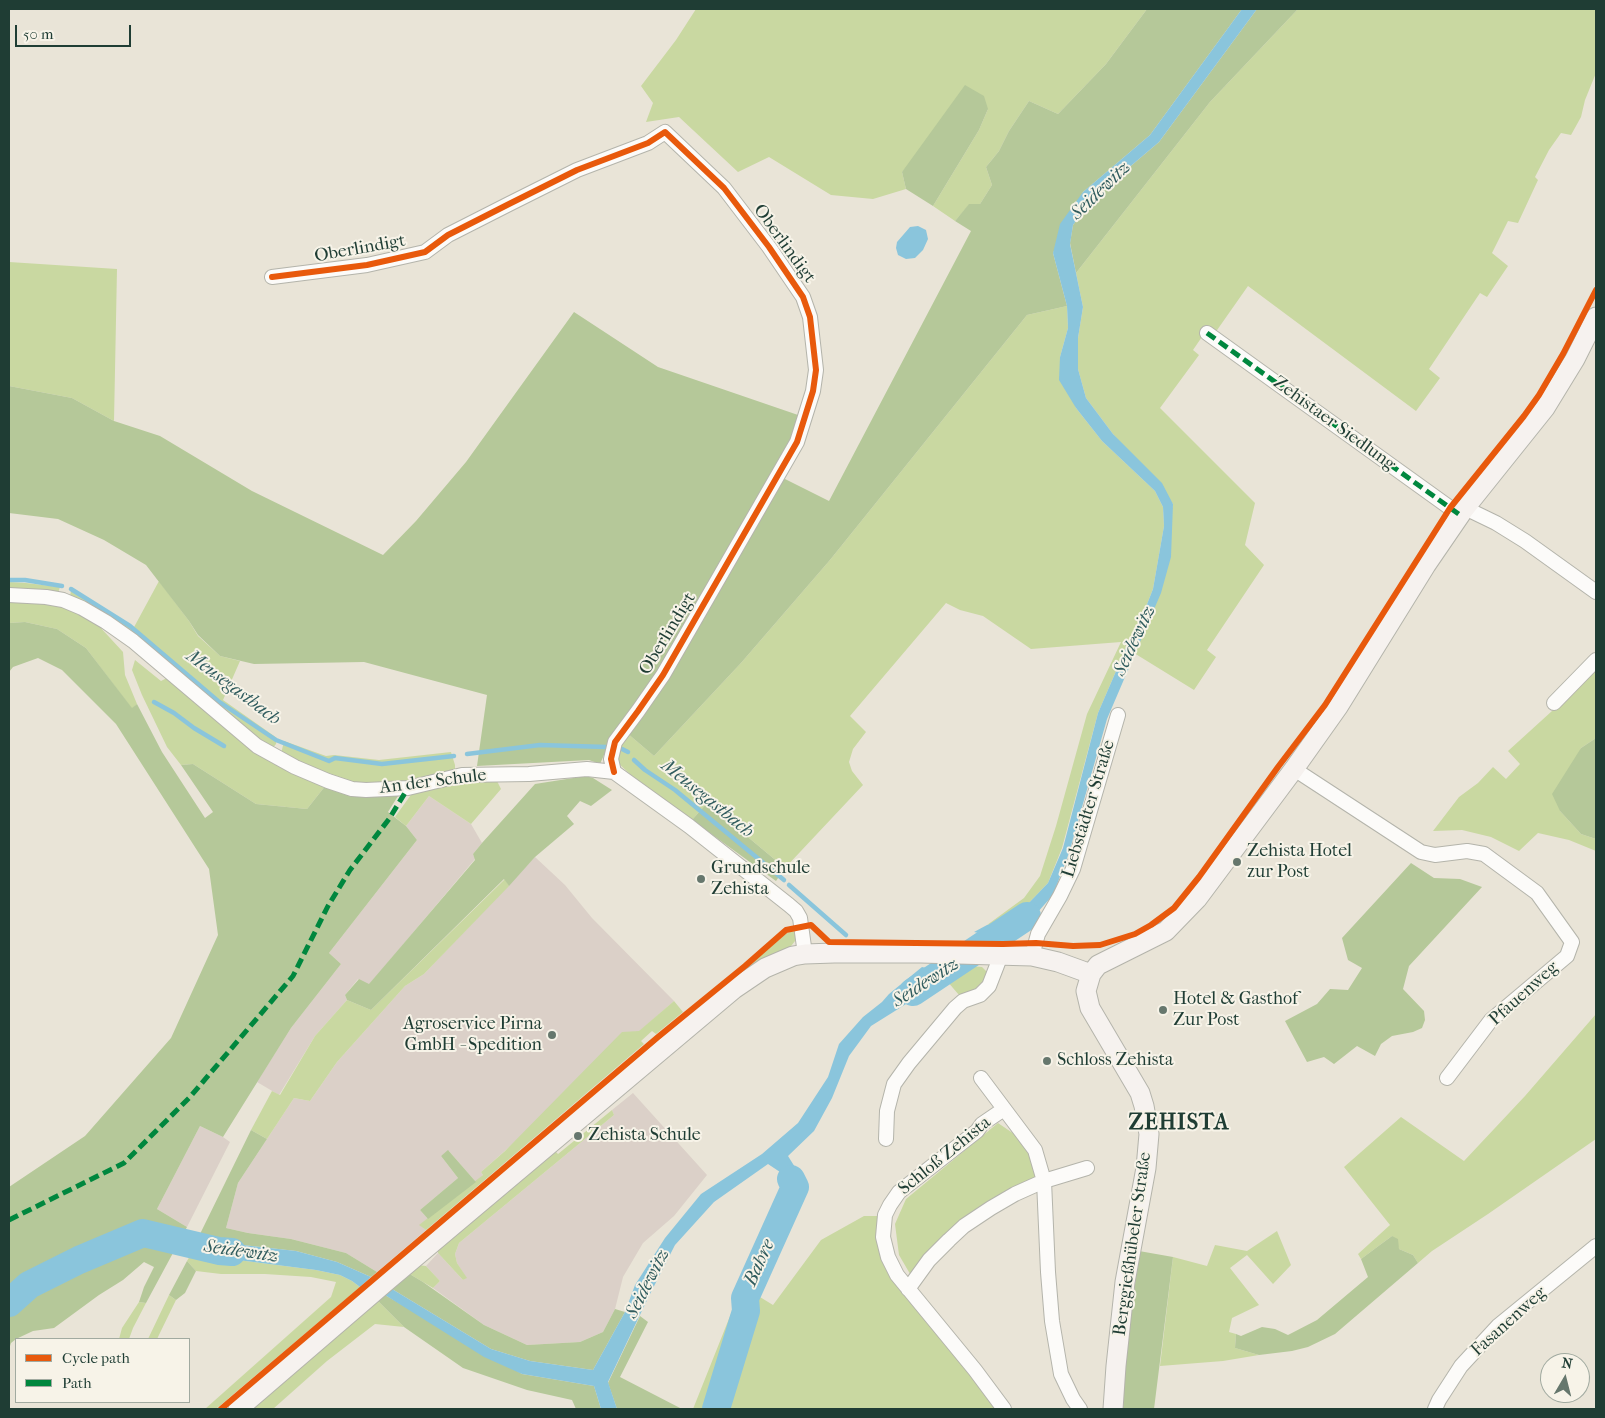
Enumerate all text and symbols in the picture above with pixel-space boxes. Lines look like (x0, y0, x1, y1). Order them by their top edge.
scale bar (18, 15, 134, 47)
text: 50 m (23, 25, 53, 43)
water label: Seidewitz (1066, 157, 1136, 225)
street label: Oberlindigt (748, 200, 820, 288)
street label: Oberlindigt (313, 230, 407, 268)
street label: Zehistaer Siedlung (1268, 372, 1400, 476)
street label: Oberlindigt (635, 589, 701, 679)
water label: Seidewitz (1109, 602, 1161, 680)
water label: Meusegastbach (181, 645, 285, 731)
street label: Liebstädter Straße (1058, 738, 1120, 880)
water label: Meusegastbach (656, 755, 758, 843)
street label: An der Schule (379, 765, 487, 799)
place label: Zehista Hotel zur Post (1247, 841, 1352, 884)
marker: Zehista Hotel zur Post (1231, 856, 1243, 868)
place label: Grundschule Zehista (711, 858, 810, 901)
marker: Grundschule Zehista (695, 873, 707, 885)
water label: Seidewitz (888, 953, 964, 1013)
street label: Pfauenweg (1485, 957, 1563, 1031)
place label: Hotel & Gasthof Zur Post (1173, 989, 1298, 1032)
marker: Hotel & Gasthof Zur Post (1157, 1004, 1169, 1016)
place label: Agroservice Pirna GmbH - Spedition (403, 1014, 542, 1056)
marker: Agroservice Pirna GmbH - Spedition (546, 1029, 558, 1041)
place label: Schloss Zehista (1057, 1050, 1173, 1072)
marker: Schloss Zehista (1041, 1055, 1053, 1067)
district label: ZEHISTA (1128, 1111, 1230, 1137)
street label: Schloß Zehista (894, 1112, 996, 1200)
place label: Zehista Schule (588, 1125, 701, 1147)
marker: Zehista Schule (572, 1130, 584, 1142)
street label: Berggießhübeler Straße (1109, 1151, 1157, 1337)
water label: Seidewitz (202, 1235, 280, 1269)
water label: Bahre (740, 1236, 780, 1290)
water label: Seidewitz (621, 1245, 675, 1323)
street label: Fasanenweg (1467, 1283, 1551, 1361)
legend (15, 1338, 190, 1403)
text: Cycle path (62, 1349, 130, 1367)
north arrow (1540, 1353, 1590, 1403)
text: N (1561, 1354, 1573, 1373)
text: Path (62, 1374, 92, 1392)

